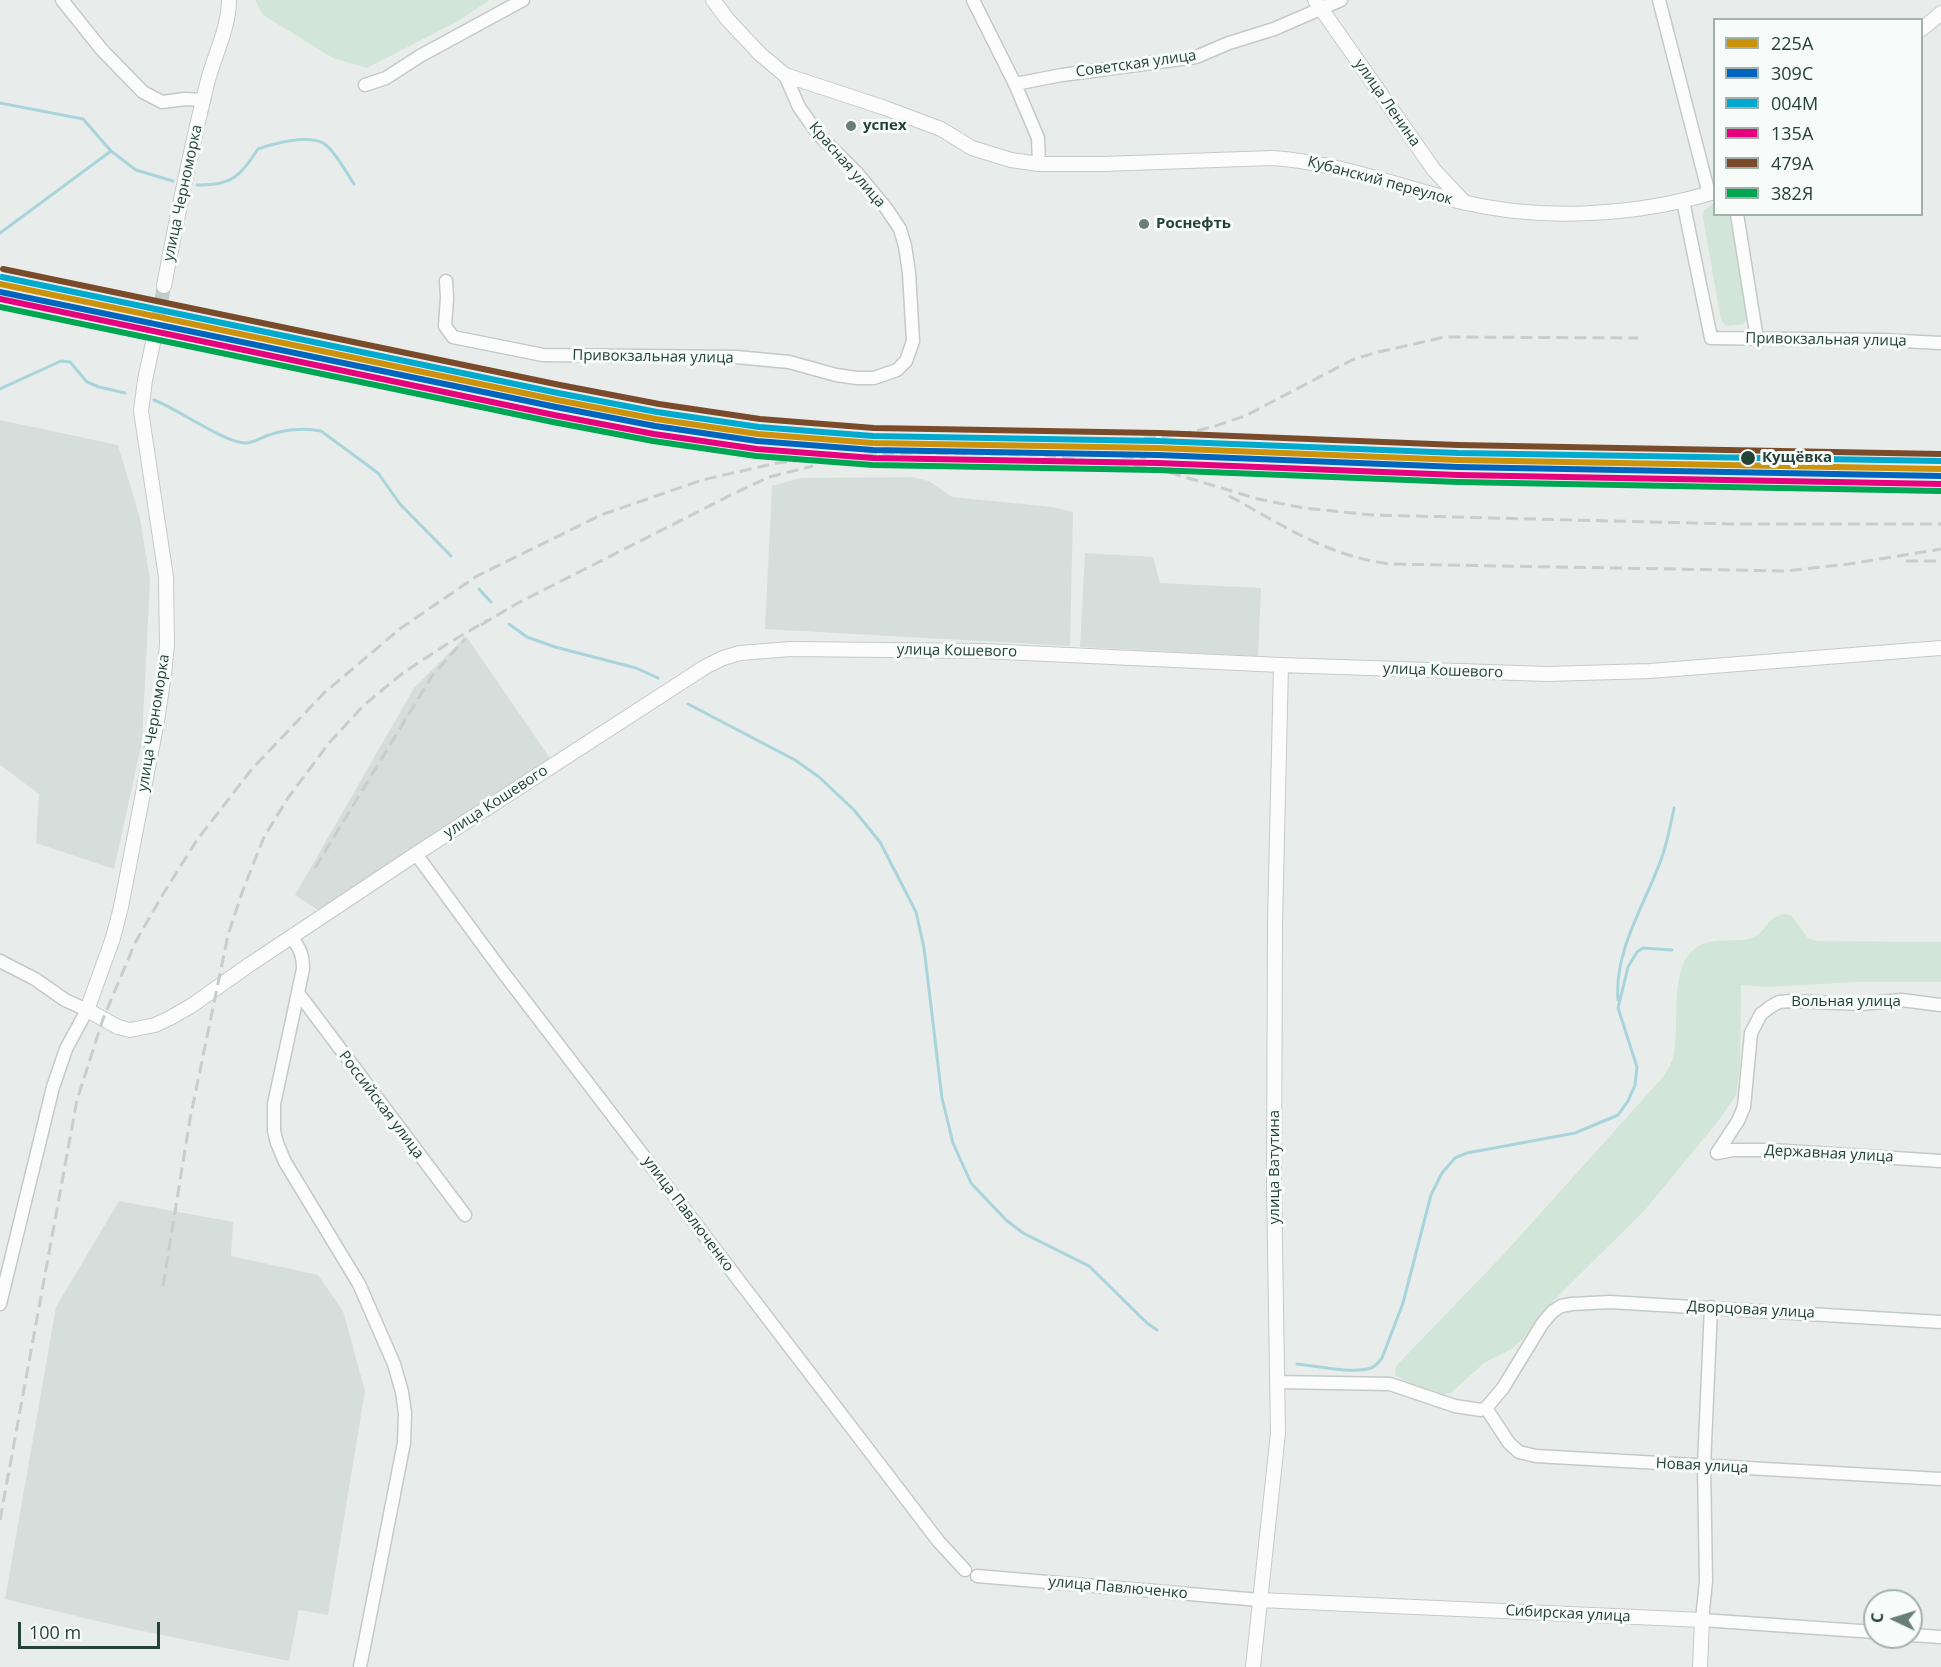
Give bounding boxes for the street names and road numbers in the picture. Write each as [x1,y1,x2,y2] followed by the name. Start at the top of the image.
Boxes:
[1075,47,1197,81] street label: Советская улица
[1350,56,1424,150] street label: улица Ленина
[805,119,889,211] street label: Красная улица
[160,123,206,263] street label: улица Черноморка
[1305,153,1455,209] street label: Кубанский переулок
[1745,330,1907,350] street label: Привокзальная улица
[572,347,734,367] street label: Привокзальная улица
[897,641,1017,661] street label: улица Кошевого
[134,653,174,793] street label: улица Черноморка
[1383,660,1503,682] street label: улица Кошевого
[441,762,551,842] street label: улица Кошевого
[1791,993,1901,1011] street label: Вольная улица
[335,1048,427,1162] street label: Российская улица
[1266,1110,1284,1224] street label: улица Ватутина
[1764,1142,1894,1166] street label: Державная улица
[639,1153,737,1275] street label: улица Павлюченко
[1687,1298,1815,1322] street label: Дворцовая улица
[1655,1455,1749,1477] street label: Новая улица
[1048,1573,1188,1603] street label: улица Павлюченко
[1505,1602,1631,1626] street label: Сибирская улица

